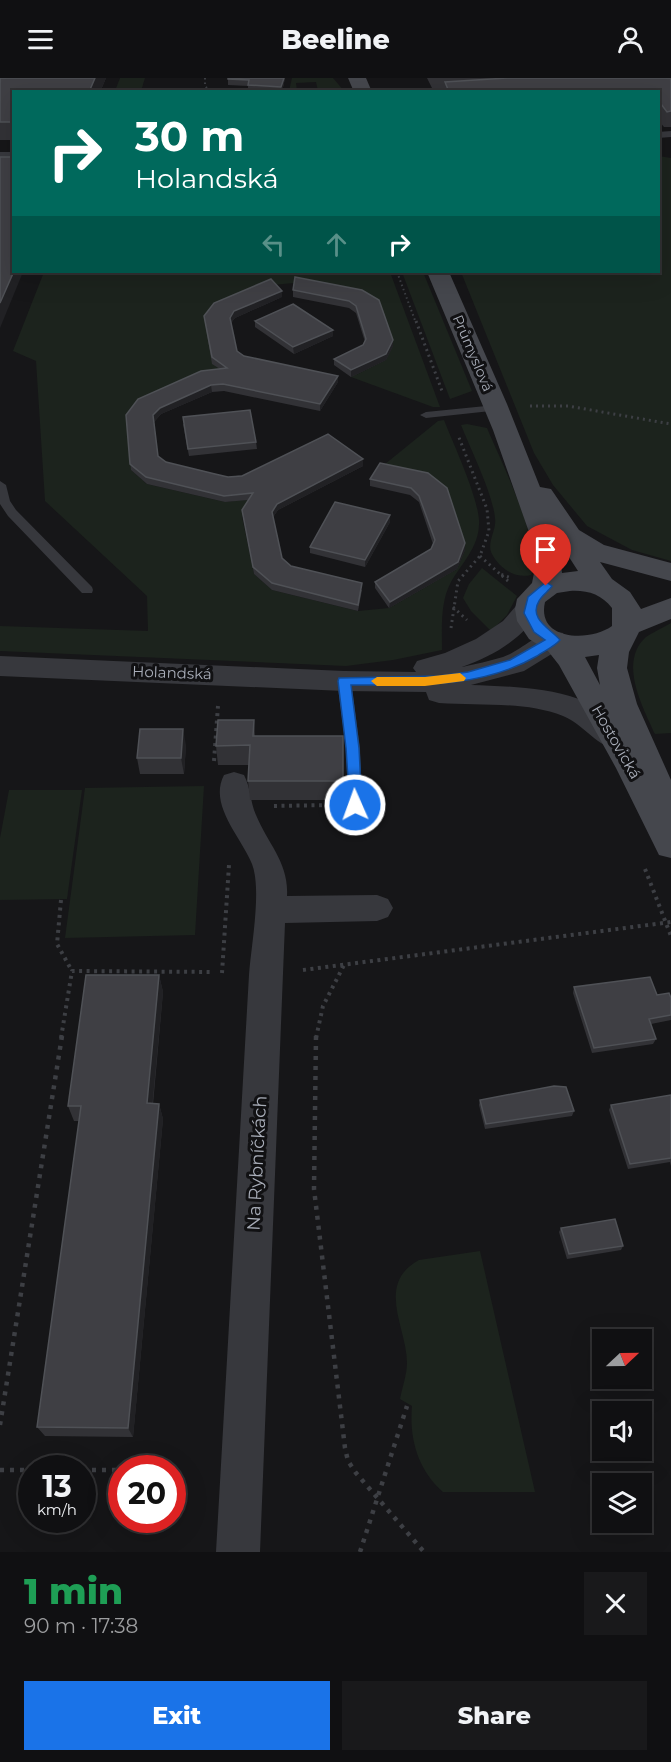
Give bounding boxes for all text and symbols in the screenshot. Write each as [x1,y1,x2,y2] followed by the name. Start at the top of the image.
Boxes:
[24,23,57,56] icon: menu
[281,23,390,56] text: Beeline
[614,23,647,56] icon: person
[135,110,244,162] text: 30 m
[36,114,114,192] icon: right
[135,162,279,195] text: Holandská
[257,228,290,261] icon: left
[320,228,353,261] icon: ahead
[383,228,416,261] icon: right
[449,312,497,394] street label: Průmyslová
[520,524,571,586] pin
[529,533,562,566] icon: arrive
[132,662,212,683] street label: Holandská
[588,701,645,782] street label: Hostovická
[323,773,387,837] position arrow
[242,1095,272,1231] street label: Na Rybníčkách
[592,1329,652,1389] north arrow
[592,1329,652,1533] map controls
[592,1401,652,1461] button: sound
[108,1455,186,1533] speed limit sign: 20
[42,1468,72,1505] text: 13
[592,1473,652,1533] button: layers
[37,1500,77,1519] text: km/h
[24,1569,123,1613] text: 1 min
[584,1572,647,1635] button: close
[24,1614,138,1638] text: 90 m · 17:38
[24,1681,330,1750] button: Exit
[342,1681,647,1750] button: Share

